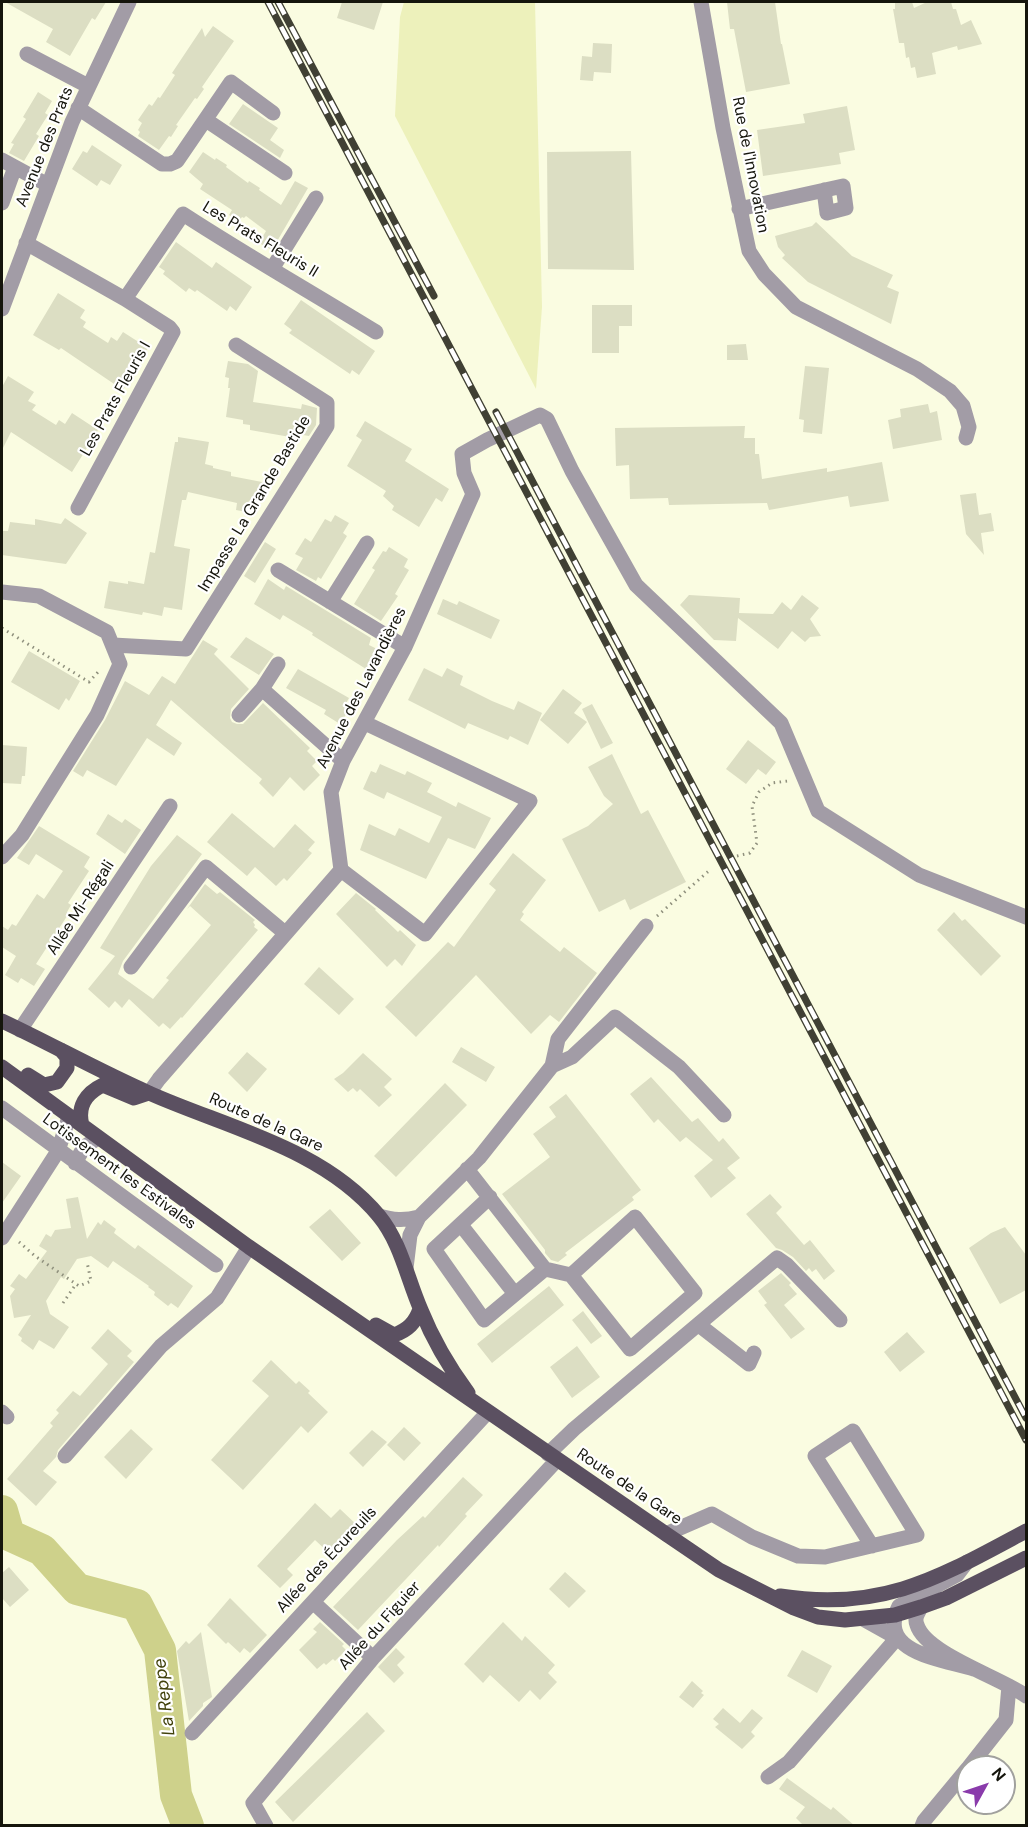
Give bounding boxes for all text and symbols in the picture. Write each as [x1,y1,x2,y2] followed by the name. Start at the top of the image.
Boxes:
[12,84,78,210] street label: Avenue des Prats
[727,95,773,235] street label: Rue de l'Innovation
[199,198,321,282] street label: Les Prats Fleuris II
[77,338,155,460] street label: Les Prats Fleuris I
[195,412,315,596] street label: Impasse La Grande Bastide
[313,604,411,772] street label: Avenue des Lavandières
[43,857,119,959] street label: Allée Mi-Régali
[206,1089,326,1157] street label: Route de la Gare
[39,1110,199,1234] street label: Lotissement les Estivales
[573,1445,685,1529] street label: Route de la Gare
[273,1503,381,1617] street label: Allée des Écureuils
[335,1578,425,1674] street label: Allée du Figuier
[150,1657,180,1737] water label: La Reppe
[956,1755,1016,1815] north arrow
[987,1763,1010,1786] text: N

